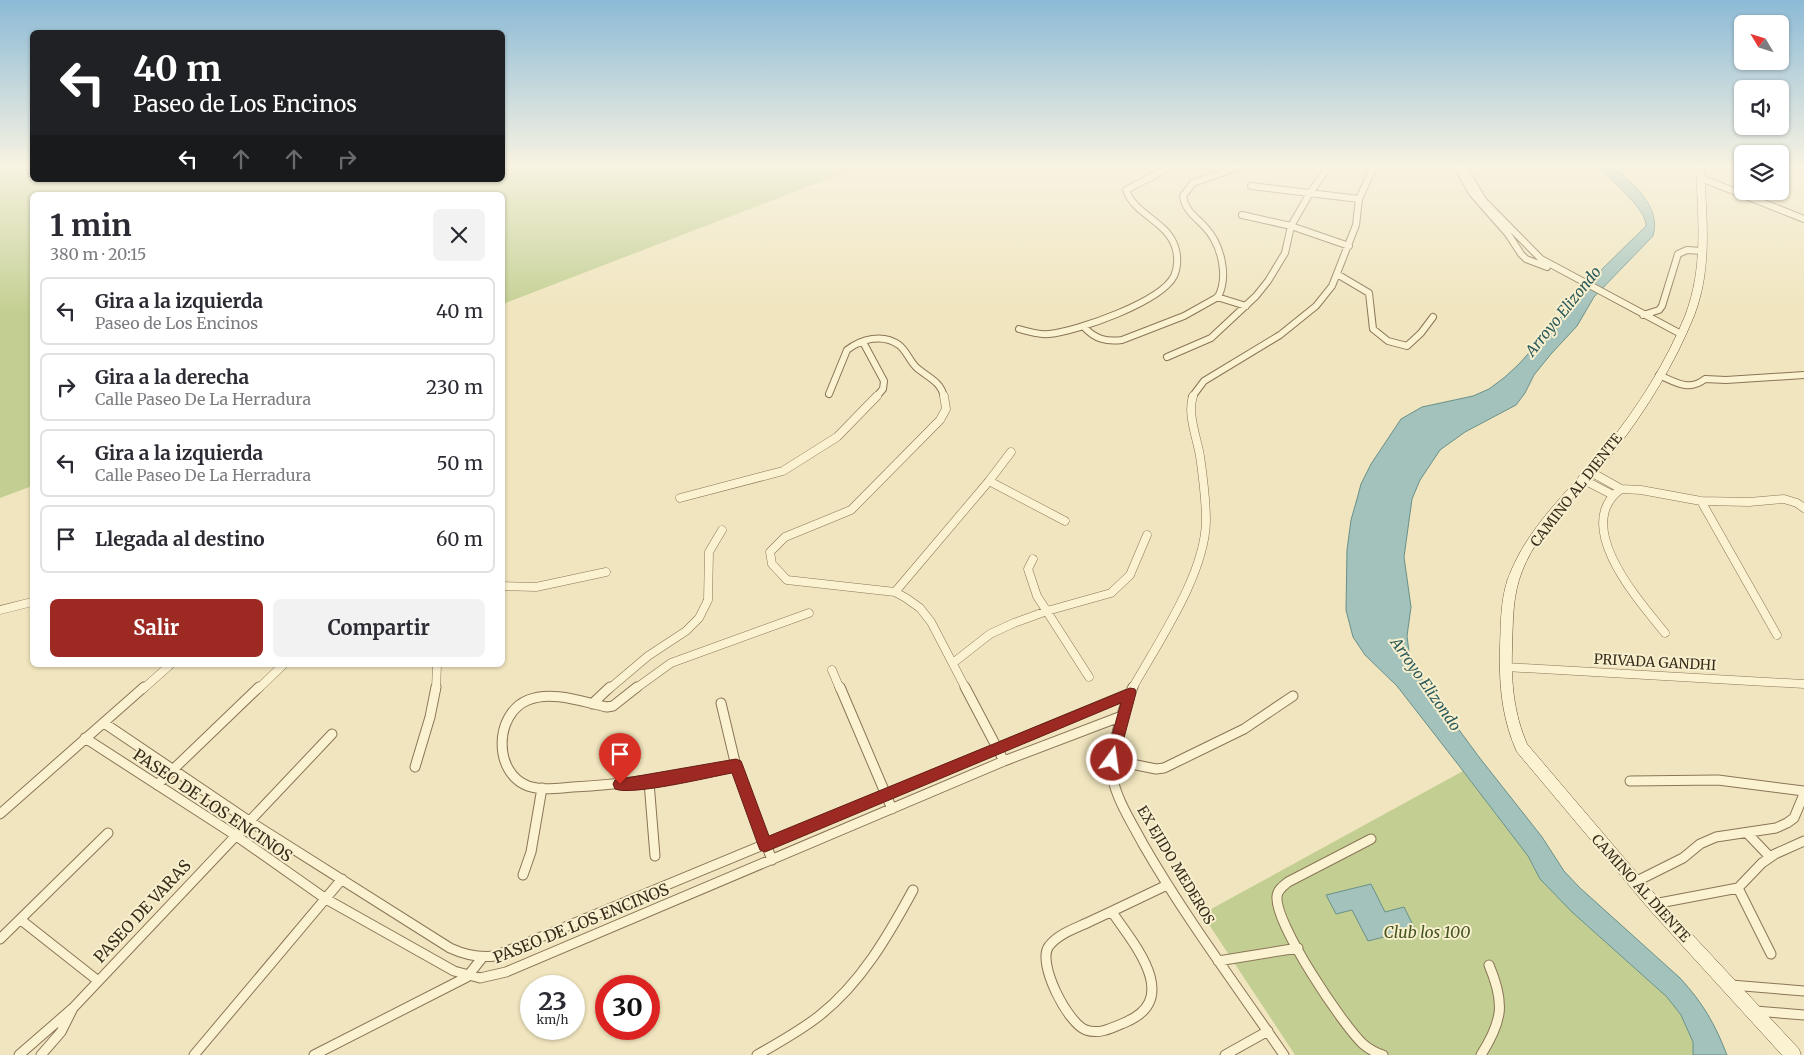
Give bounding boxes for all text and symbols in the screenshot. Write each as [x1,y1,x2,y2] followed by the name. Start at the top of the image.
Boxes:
[1734,15,1789,70] north arrow
[1734,15,1789,200] map controls
[133,47,221,91] text: 40 m
[50,50,115,115] icon: left
[1734,80,1789,135] button: sound
[133,90,357,118] text: Paseo de Los Encinos
[174,145,202,173] icon: left
[227,145,255,173] icon: ahead
[280,145,308,173] icon: ahead
[333,145,361,173] icon: right
[1734,145,1789,200] button: layers
[50,206,132,244] text: 1 min
[433,209,485,261] button: close
[50,244,146,264] text: 380 m · 20:15
[1520,262,1605,360] water label: Arroyo Elizondo
[95,289,263,313] text: Gira a la izquierda
[52,297,80,325] icon: left
[436,299,483,323] text: 40 m
[95,313,258,333] text: Paseo de Los Encinos
[95,365,249,389] text: Gira a la derecha
[52,373,80,401] icon: right
[426,375,483,399] text: 230 m
[95,389,311,409] text: Calle Paseo De La Herradura
[1526,430,1626,550] street label: CAMINO AL DIENTE
[95,441,263,465] text: Gira a la izquierda
[52,449,80,477] icon: left
[437,451,483,475] text: 50 m
[95,465,311,485] text: Calle Paseo De La Herradura
[52,525,80,553] icon: arrive
[95,527,265,551] text: Llegada al destino
[436,527,483,551] text: 60 m
[50,599,263,657] button: Salir
[273,599,485,657] button: Compartir
[1386,633,1465,734] water label: Arroyo Elizondo
[1593,650,1717,674] street label: PRIVADA GANDHI
[599,733,641,784] pin
[1085,733,1137,785] position arrow
[606,740,634,768] icon: arrive
[130,744,296,866] street label: PASEO DE LOS ENCINOS
[1133,802,1219,928] street label: EX EJIDO MEDEROS
[1588,830,1694,946] street label: CAMINO AL DIENTE
[89,855,195,967] street label: PASEO DE VARAS
[490,879,672,967] street label: PASEO DE LOS ENCINOS
[1384,922,1470,942] park label: Club los 100
[595,975,660,1040] speed limit sign: 30
[538,985,567,1017] text: 23
[537,1012,568,1027] text: km/h

